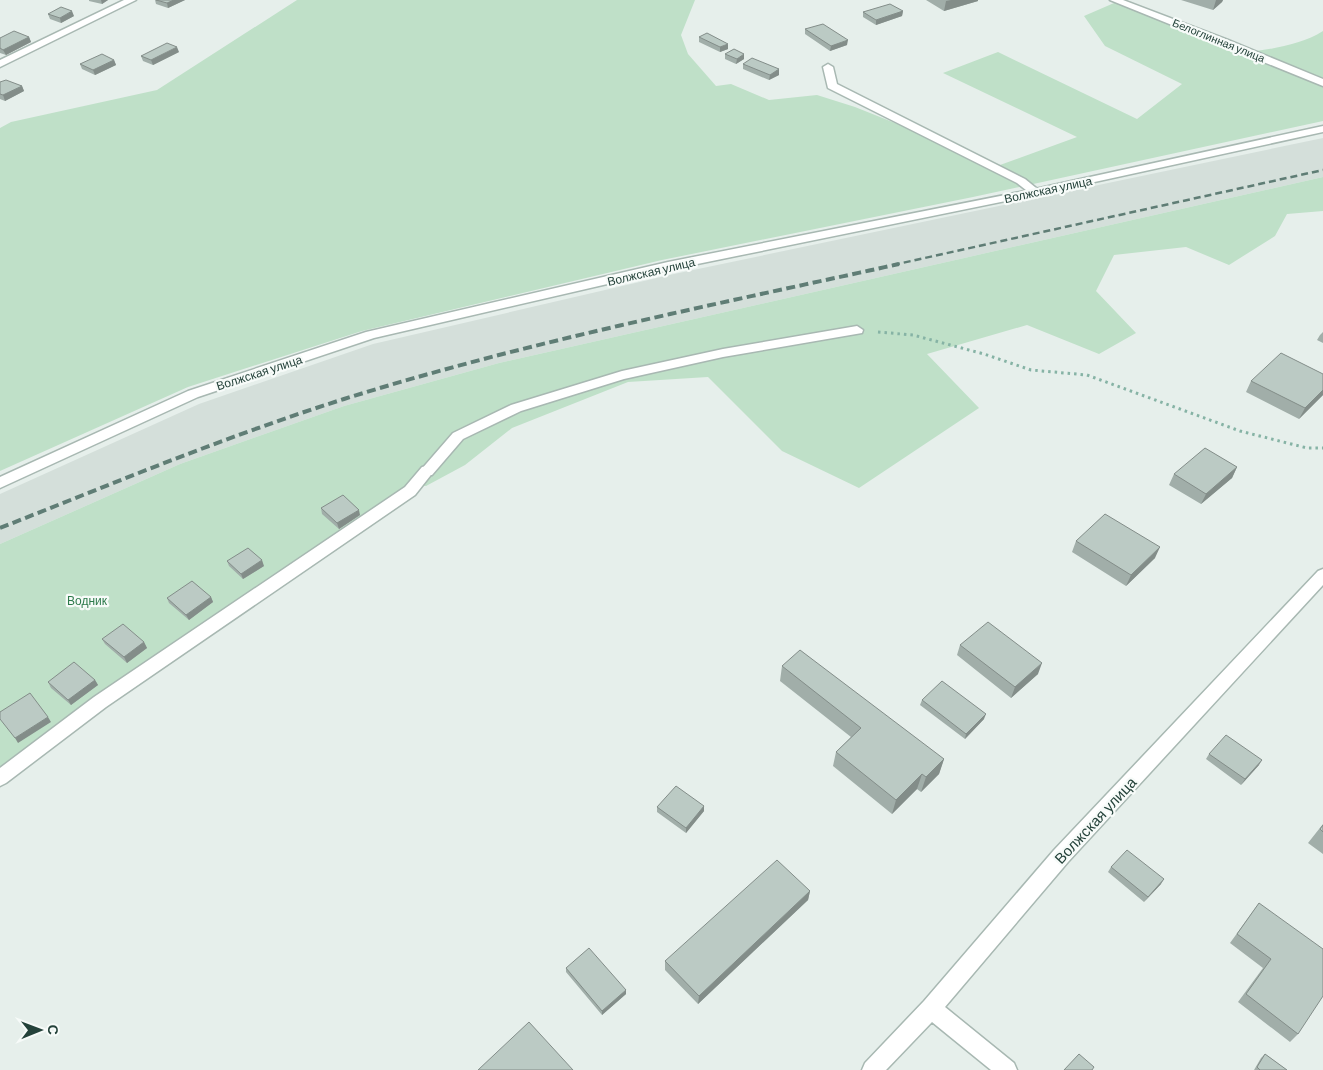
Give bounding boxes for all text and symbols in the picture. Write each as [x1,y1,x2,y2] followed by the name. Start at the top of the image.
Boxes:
[1171,15,1268,65] street label: Белоглинная улица
[1003,173,1094,206] street label: Волжская улица
[606,254,697,289] street label: Волжская улица
[214,351,304,393] street label: Волжская улица
[67,593,108,608] park label: Водник
[1050,772,1140,867] street label: Волжская улица
[15,1005,65,1055] north arrow
[45,1025,62,1035] text: С

